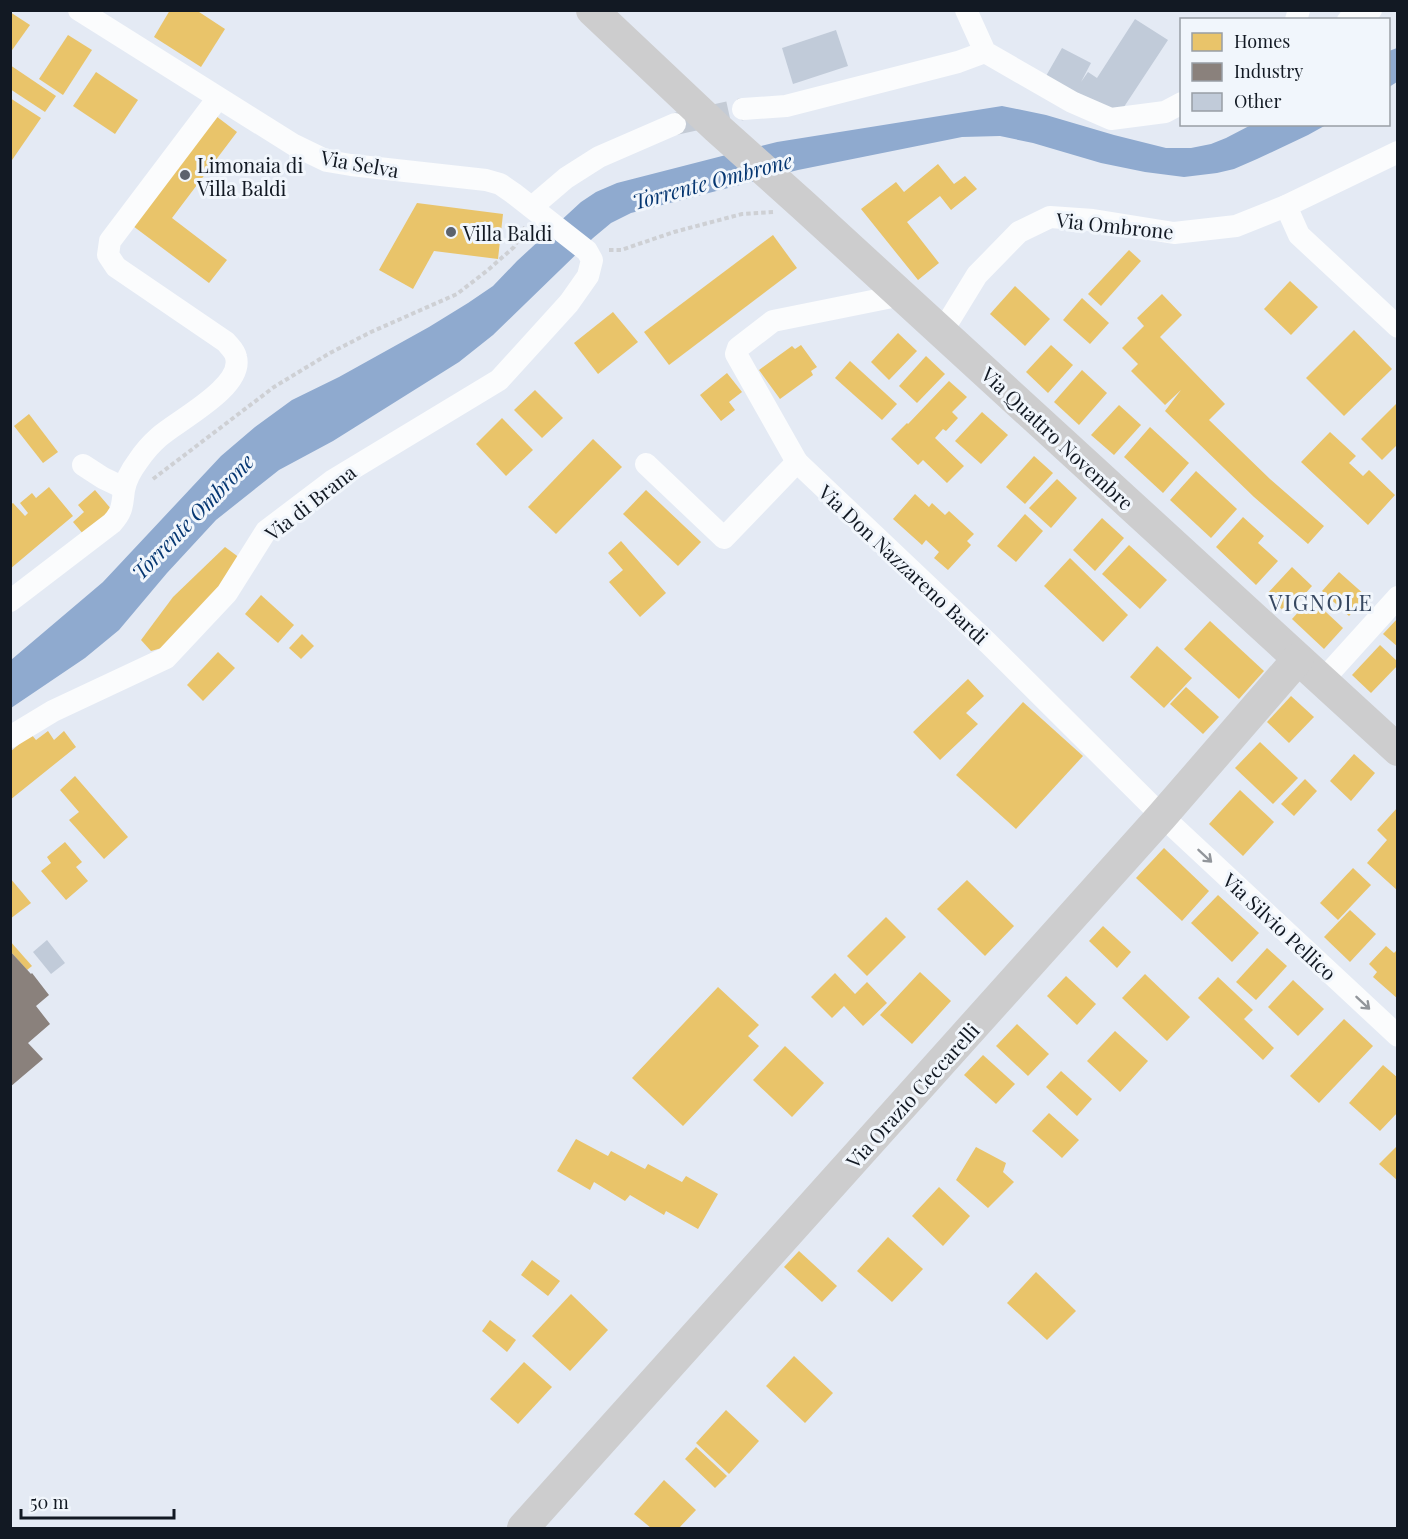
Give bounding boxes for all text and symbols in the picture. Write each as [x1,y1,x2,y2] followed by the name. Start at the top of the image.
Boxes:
[1180,18,1390,126] legend
[1234,29,1290,53] text: Homes
[1234,59,1303,83] text: Industry
[1234,89,1281,113] text: Other
[318,143,401,183] street label: Via Selva
[629,145,795,215] water label: Torrente Ombrone
[196,151,303,201] place label: Limonaia di Villa Baldi
[178,168,192,182] marker: Limonaia di Villa Baldi
[1054,205,1175,245] street label: Via Ombrone
[462,219,553,246] place label: Villa Baldi
[444,225,458,239] marker: Villa Baldi
[975,360,1140,516] street label: Via Quattro Novembre
[125,447,259,585] water label: Torrente Ombrone
[258,458,361,547] street label: Via di Brana
[813,478,995,650] street label: Via Don Nazzareno Bardi
[1268,587,1373,617] district label: VIGNOLE
[1197,848,1212,862] one-way arrow
[1217,866,1343,986] street label: Via Silvio Pellico
[1355,996,1370,1010] one-way arrow
[839,1016,985,1174] street label: Via Orazio Ceccarelli
[21,1482,174,1520] scale bar
[30,1490,69,1514] text: 50 m

